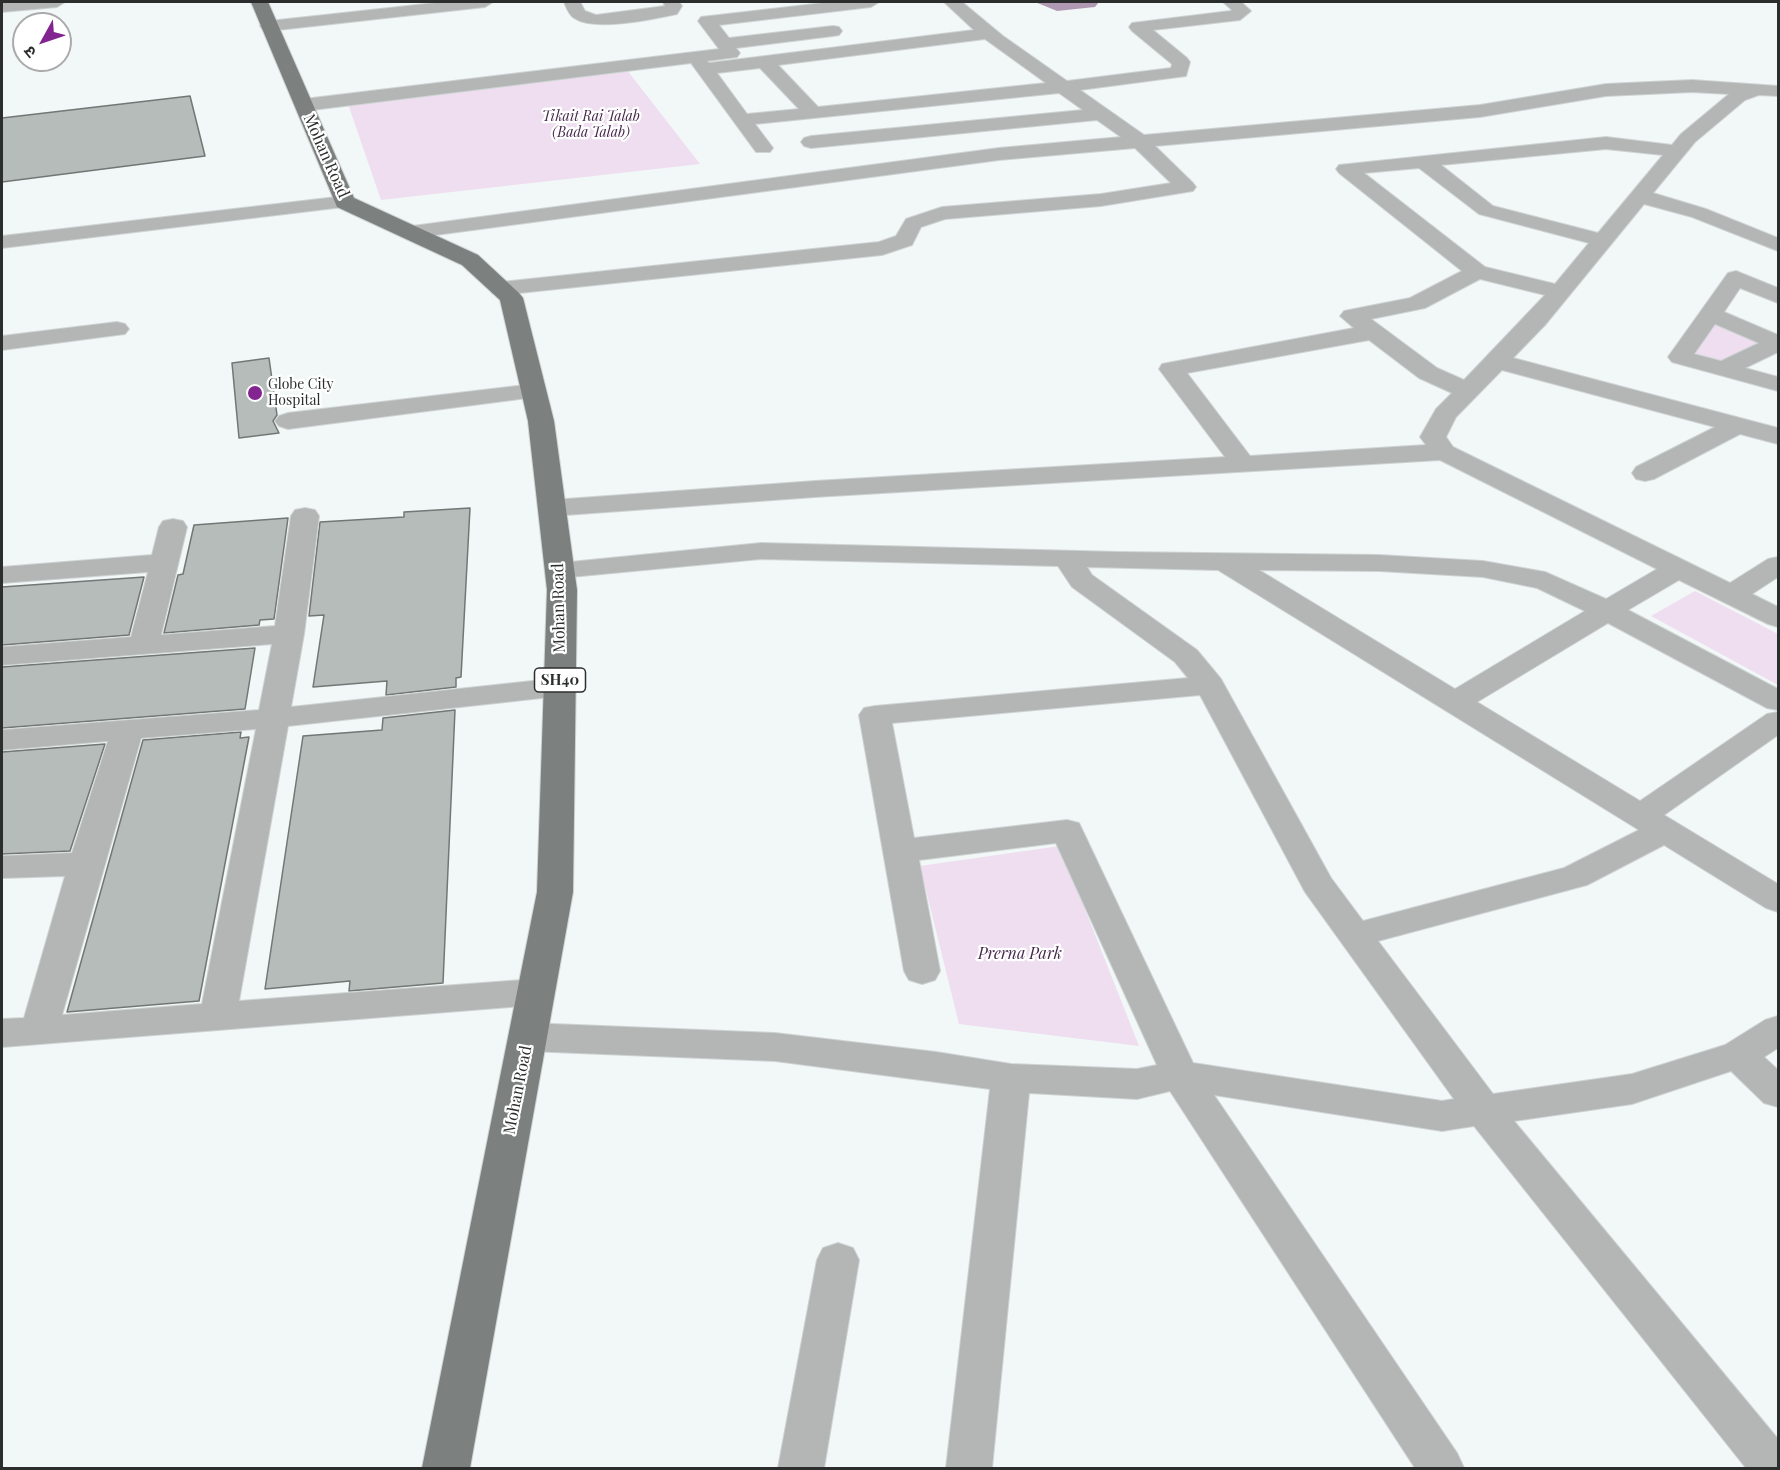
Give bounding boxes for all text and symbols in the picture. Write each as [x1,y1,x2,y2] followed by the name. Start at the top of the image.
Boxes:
[12,12,72,72] north arrow
[18,42,40,63] text: उ
[542,109,640,142] park label: Tikait Rai Talab (Bada Talab)
[299,111,353,201] street label: Mohan Road
[268,377,334,410] place label: Globe City Hospital
[246,384,264,402] marker: Globe City Hospital
[549,563,569,653] street label: Mohan Road
[534,668,586,692] road number: SH40
[978,944,1062,964] park label: Prerna Park
[500,1044,536,1136] street label: Mohan Road

